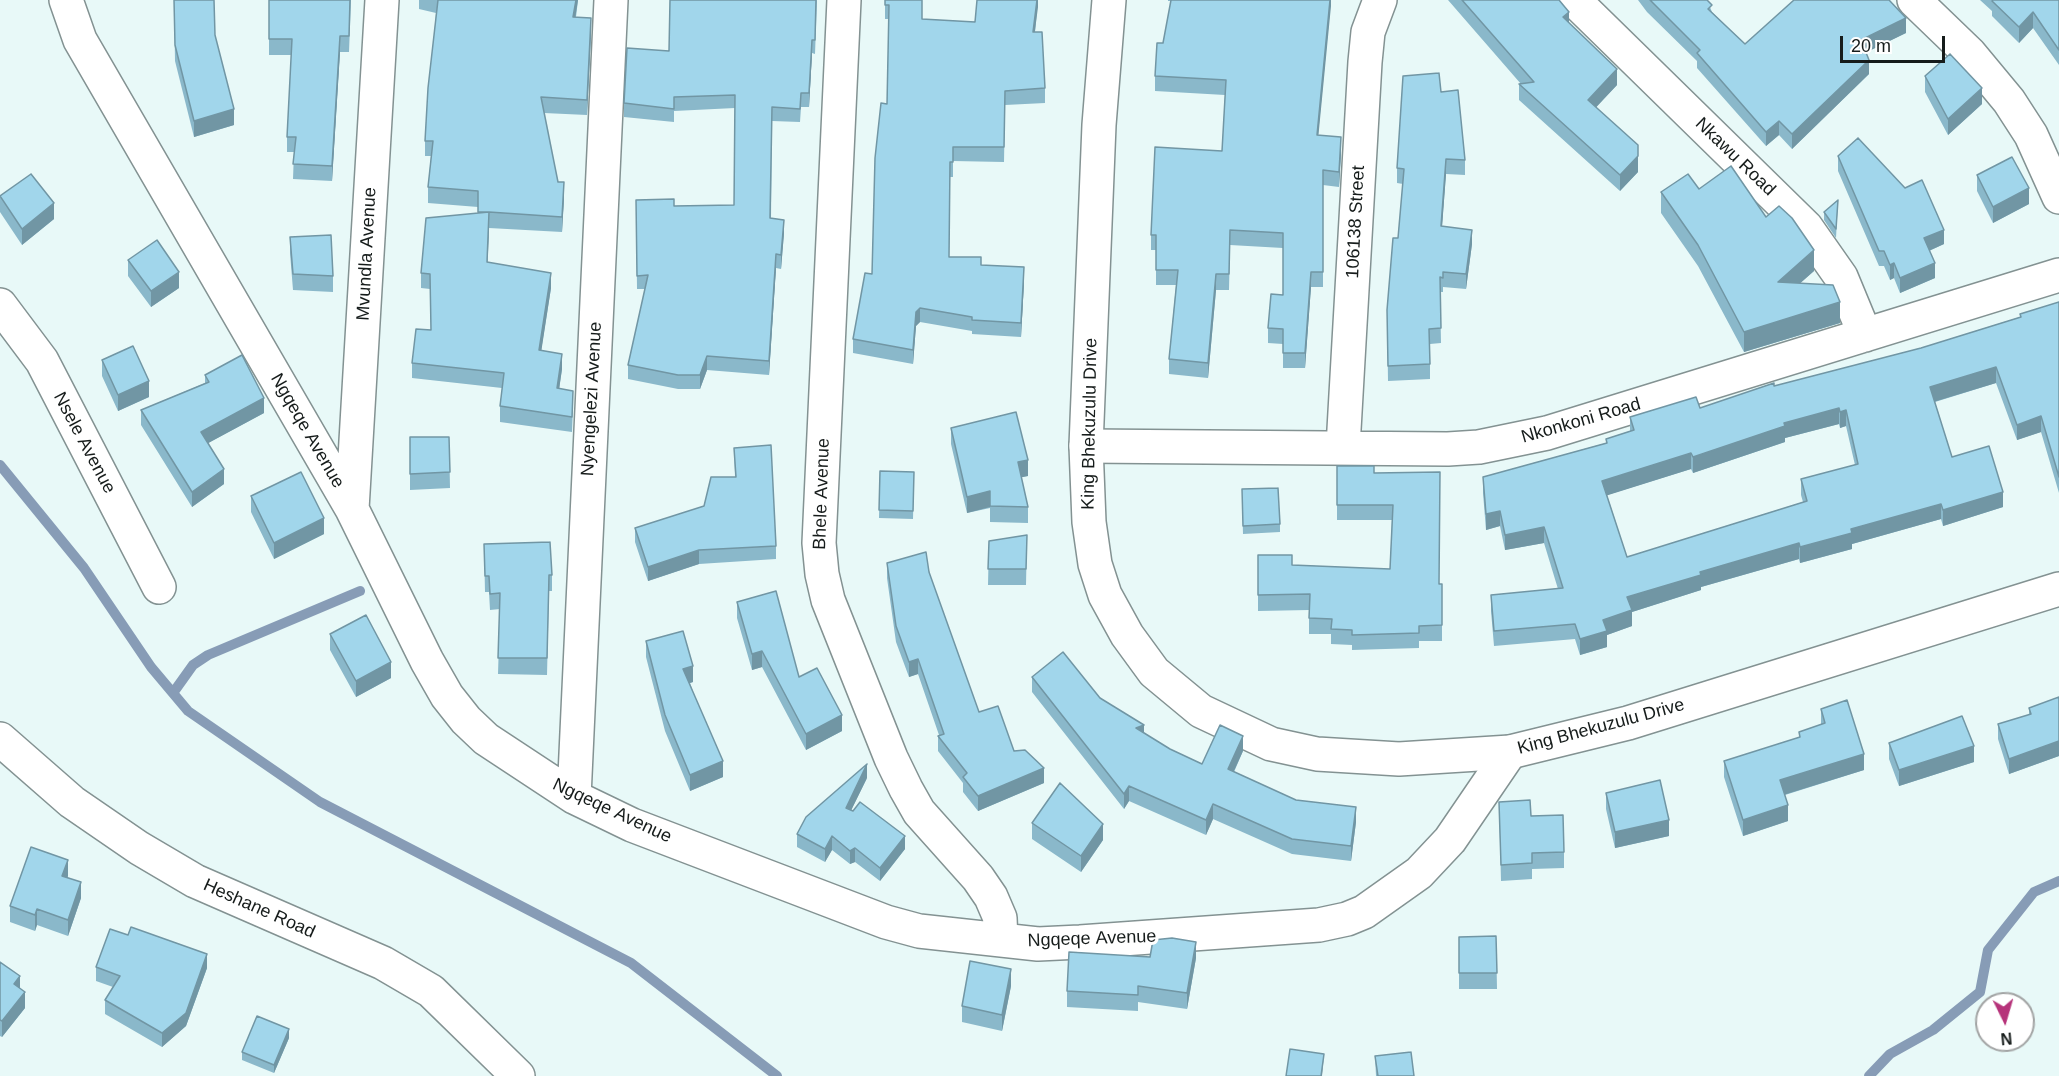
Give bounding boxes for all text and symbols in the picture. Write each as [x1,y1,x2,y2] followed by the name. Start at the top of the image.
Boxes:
[1843,24,1948,62] scale bar
[1851,36,1891,56] text: 20 m
[1690,113,1780,201] street label: Nkawu Road
[1342,165,1370,279] street label: 106138 Street
[353,187,381,321] street label: Mvundla Avenue
[577,321,607,477] street label: Nyengelezi Avenue
[1078,338,1102,510] street label: King Bhekuzulu Drive
[265,370,349,492] street label: Ngqeqe Avenue
[48,389,120,497] street label: Nsele Avenue
[1519,394,1643,448] street label: Nkonkoni Road
[809,438,835,550] street label: Bhele Avenue
[1515,694,1687,760] street label: King Bhekuzulu Drive
[549,774,675,848] street label: Ngqeqe Avenue
[200,875,318,943] street label: Heshane Road
[1027,926,1157,952] street label: Ngqeqe Avenue
[1975,992,2035,1052] north arrow
[2000,1029,2013,1047] text: N

